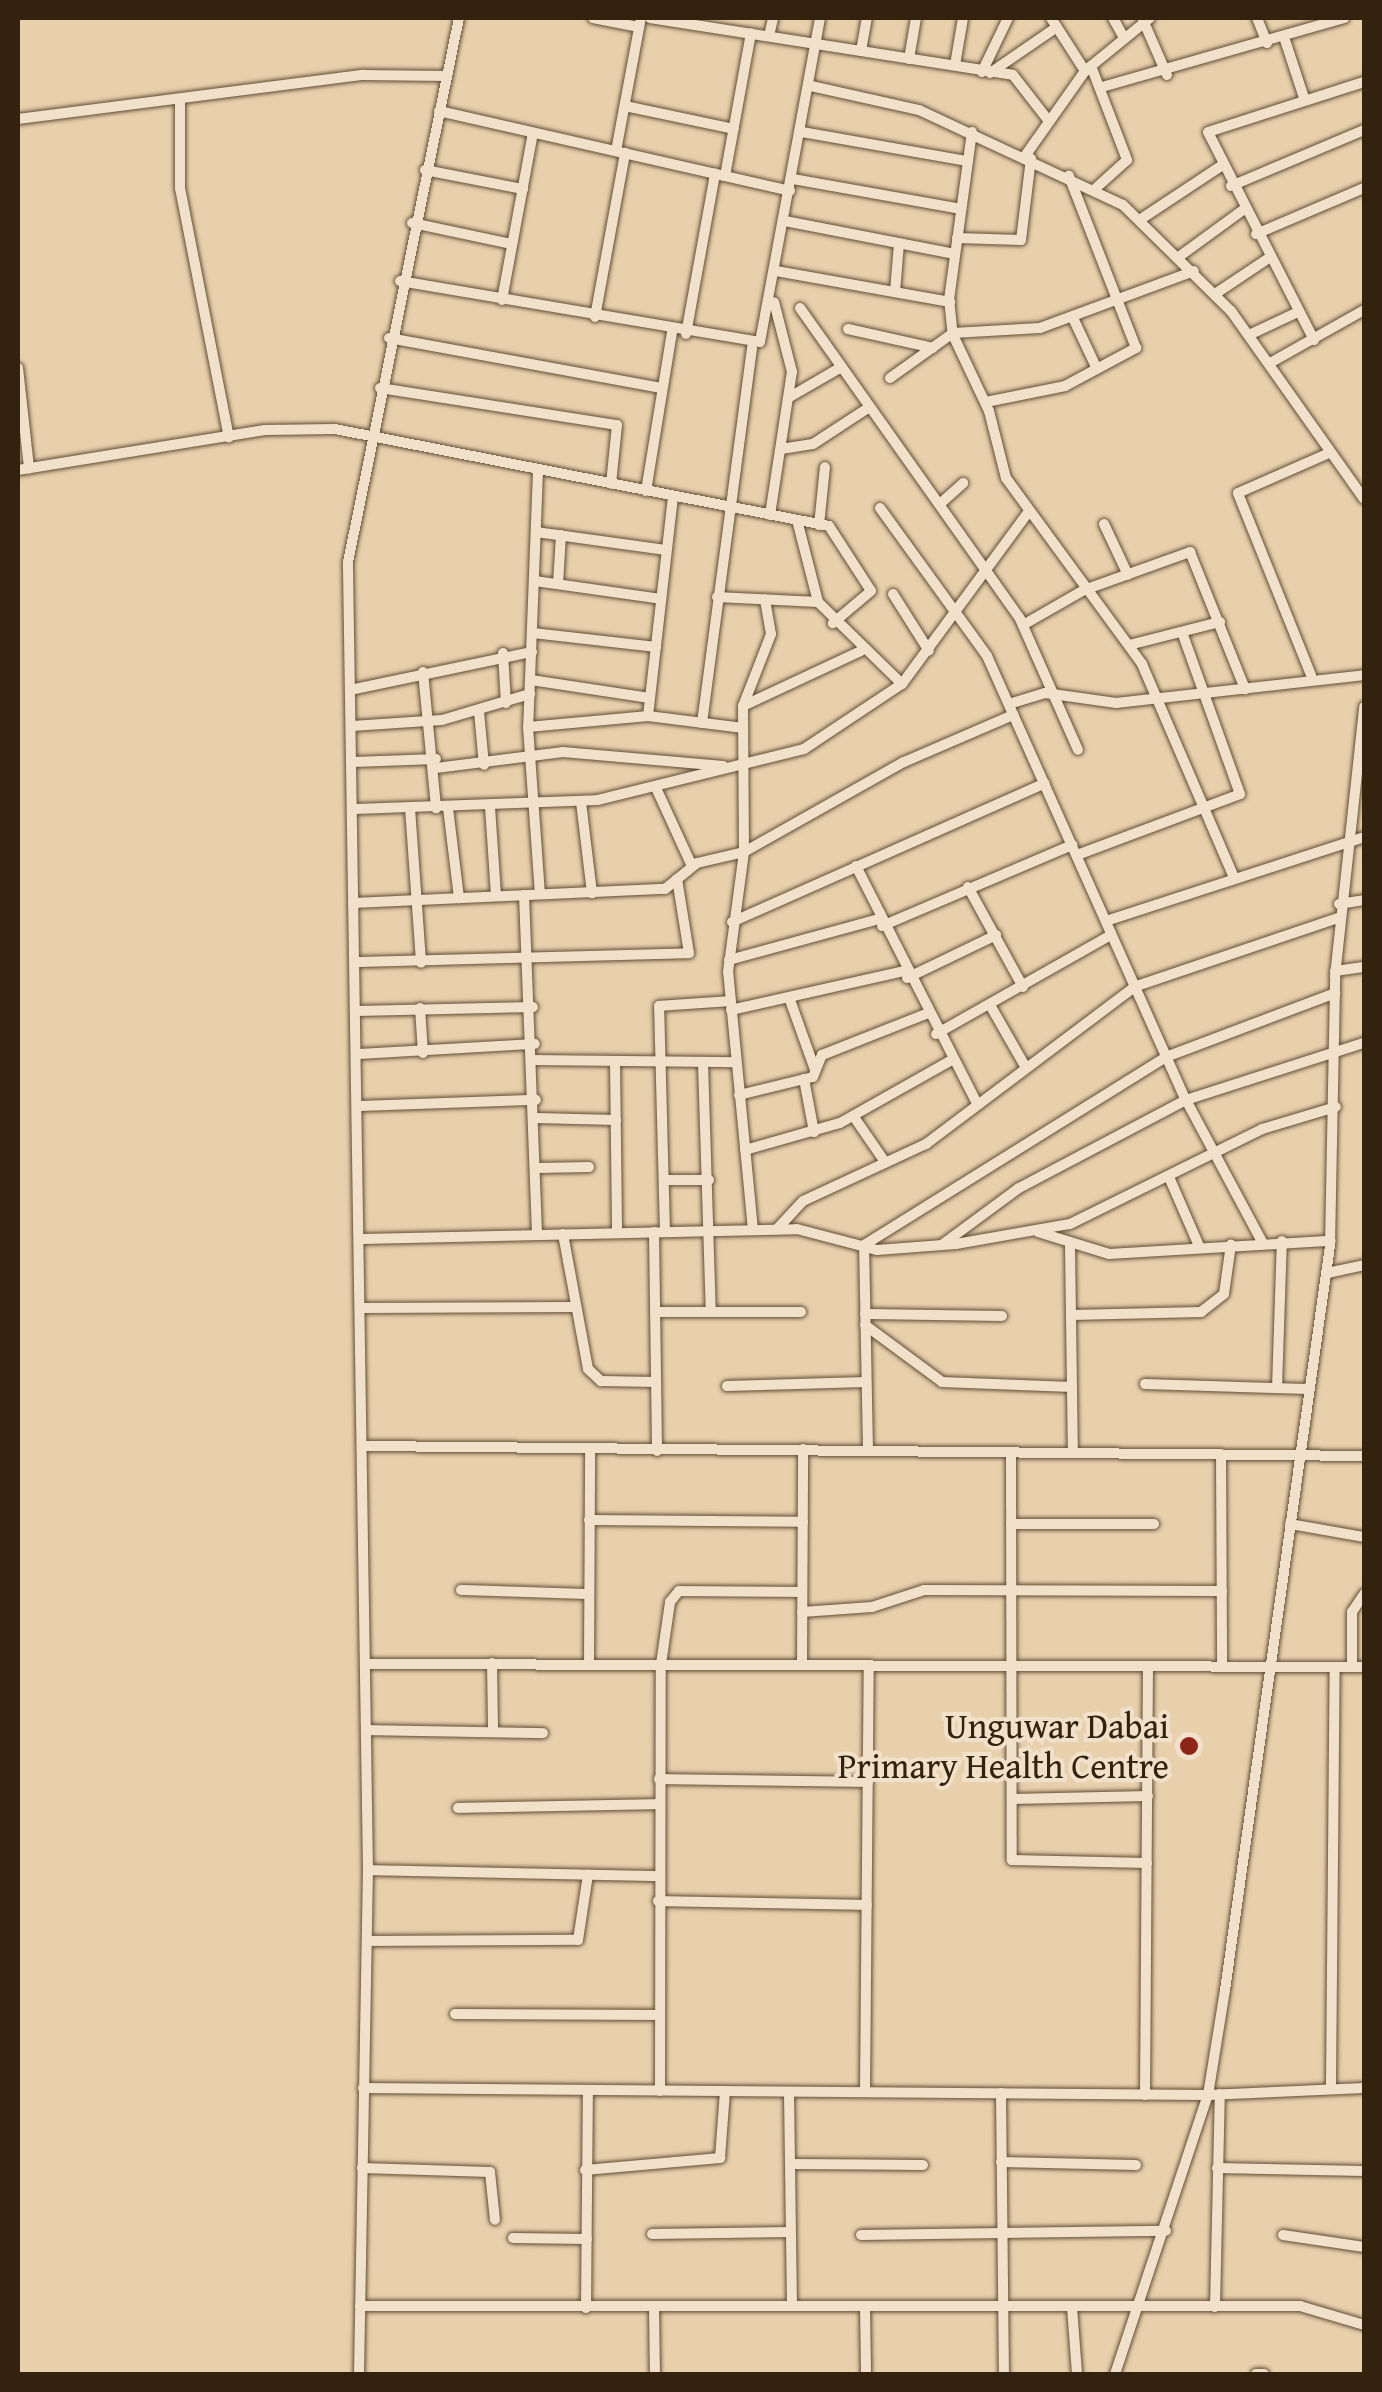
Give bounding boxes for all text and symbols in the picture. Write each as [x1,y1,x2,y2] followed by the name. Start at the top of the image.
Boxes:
[838,1705,1169,1787] place label: Unguwar Dabai Primary Health Centre
[1178,1735,1200,1757] marker: Unguwar Dabai Primary Health Centre

